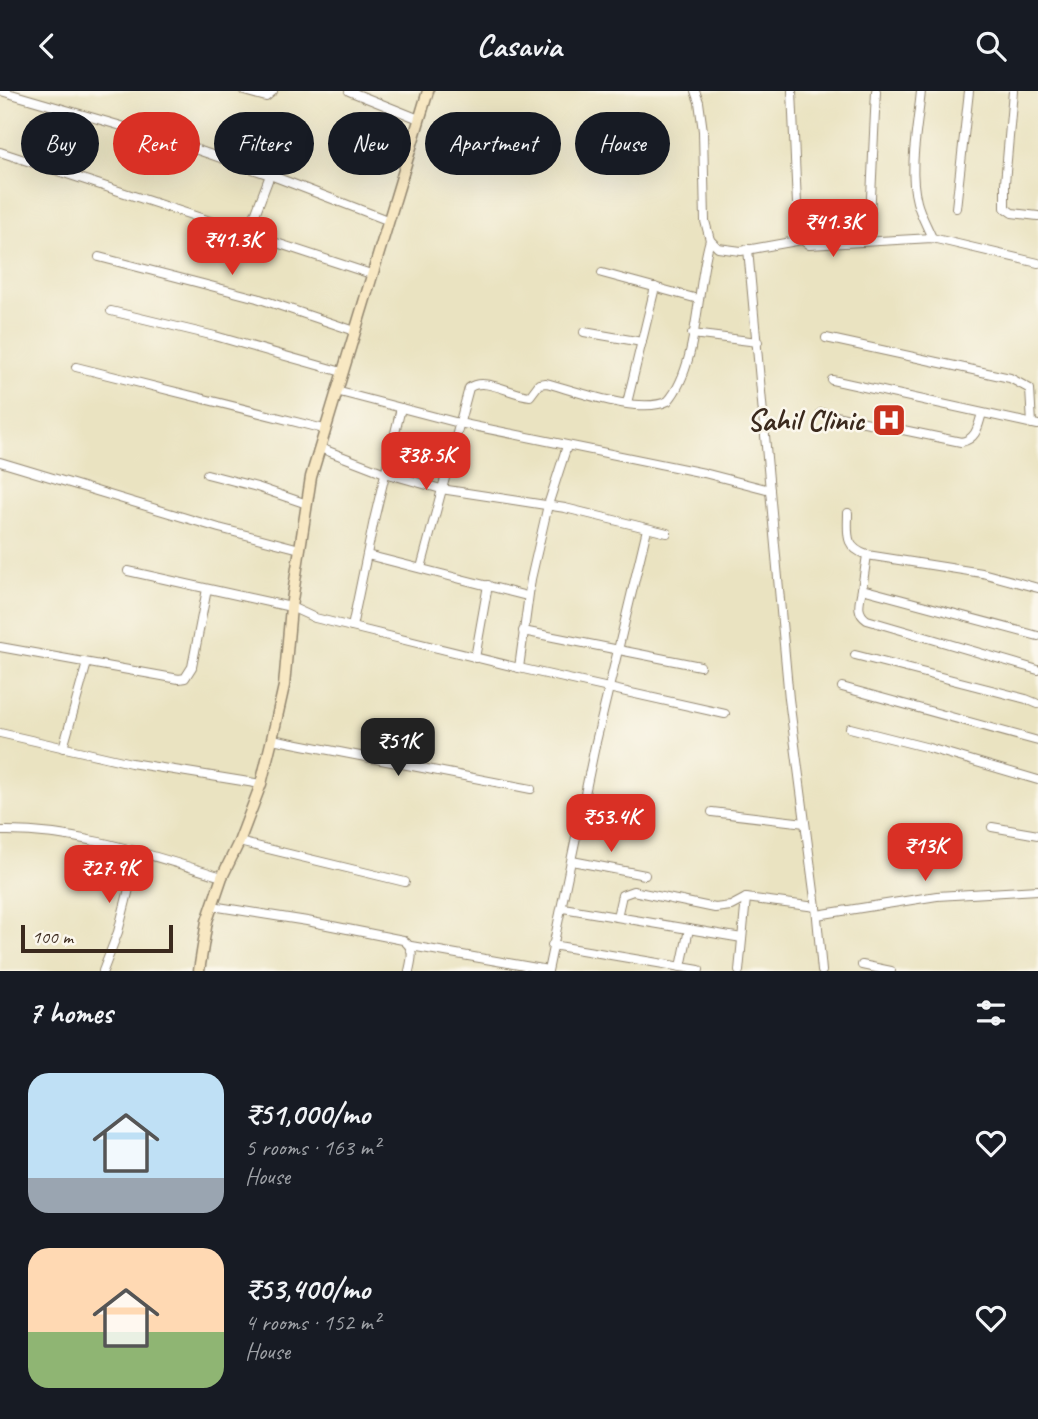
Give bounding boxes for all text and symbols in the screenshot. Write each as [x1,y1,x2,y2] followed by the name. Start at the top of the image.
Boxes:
[477,25,562,66] text: Casavia
[28,27,66,65] icon: back
[972,27,1010,65] icon: search
[21,112,99,175] chip: Buy
[113,112,200,175] chip: Rent
[214,112,314,175] chip: Filters
[328,112,411,175] chip: New
[425,112,561,175] chip: Apartment
[575,112,670,175] chip: House
[776,199,890,259] pin: ₹41.3K
[804,207,862,236] text: ₹41.3K
[175,218,289,277] pin: ₹41.3K
[203,225,261,254] text: ₹41.3K
[747,401,865,439] place label: Sahil Clinic
[870,401,908,439] hospital icon: Sahil Clinic
[369,433,483,492] pin: ₹38.5K
[397,440,455,469] text: ₹38.5K
[357,719,439,778] pin: ₹51K
[377,726,419,755] text: ₹51K
[554,795,668,854] pin: ₹53.4K
[582,802,640,831] text: ₹53.4K
[884,823,966,883] pin: ₹13K
[904,831,946,860] text: ₹13K
[52,845,166,905] pin: ₹27.9K
[80,853,138,882] text: ₹27.9K
[21,922,173,954] scale bar
[32,925,73,949] text: 100 m
[28,994,113,1032] text: 7 homes
[972,994,1010,1032] icon: filters
[245,1095,370,1133] text: ₹51,000/mo
[84,1101,168,1185] icon: home
[972,1124,1010,1162] icon: heart
[245,1133,380,1162] text: 5 rooms · 163 m²
[245,1162,290,1191] text: House
[245,1270,370,1308] text: ₹53,400/mo
[84,1276,168,1360] icon: home
[972,1299,1010,1337] icon: heart
[245,1308,380,1337] text: 4 rooms · 152 m²
[245,1337,290,1366] text: House

